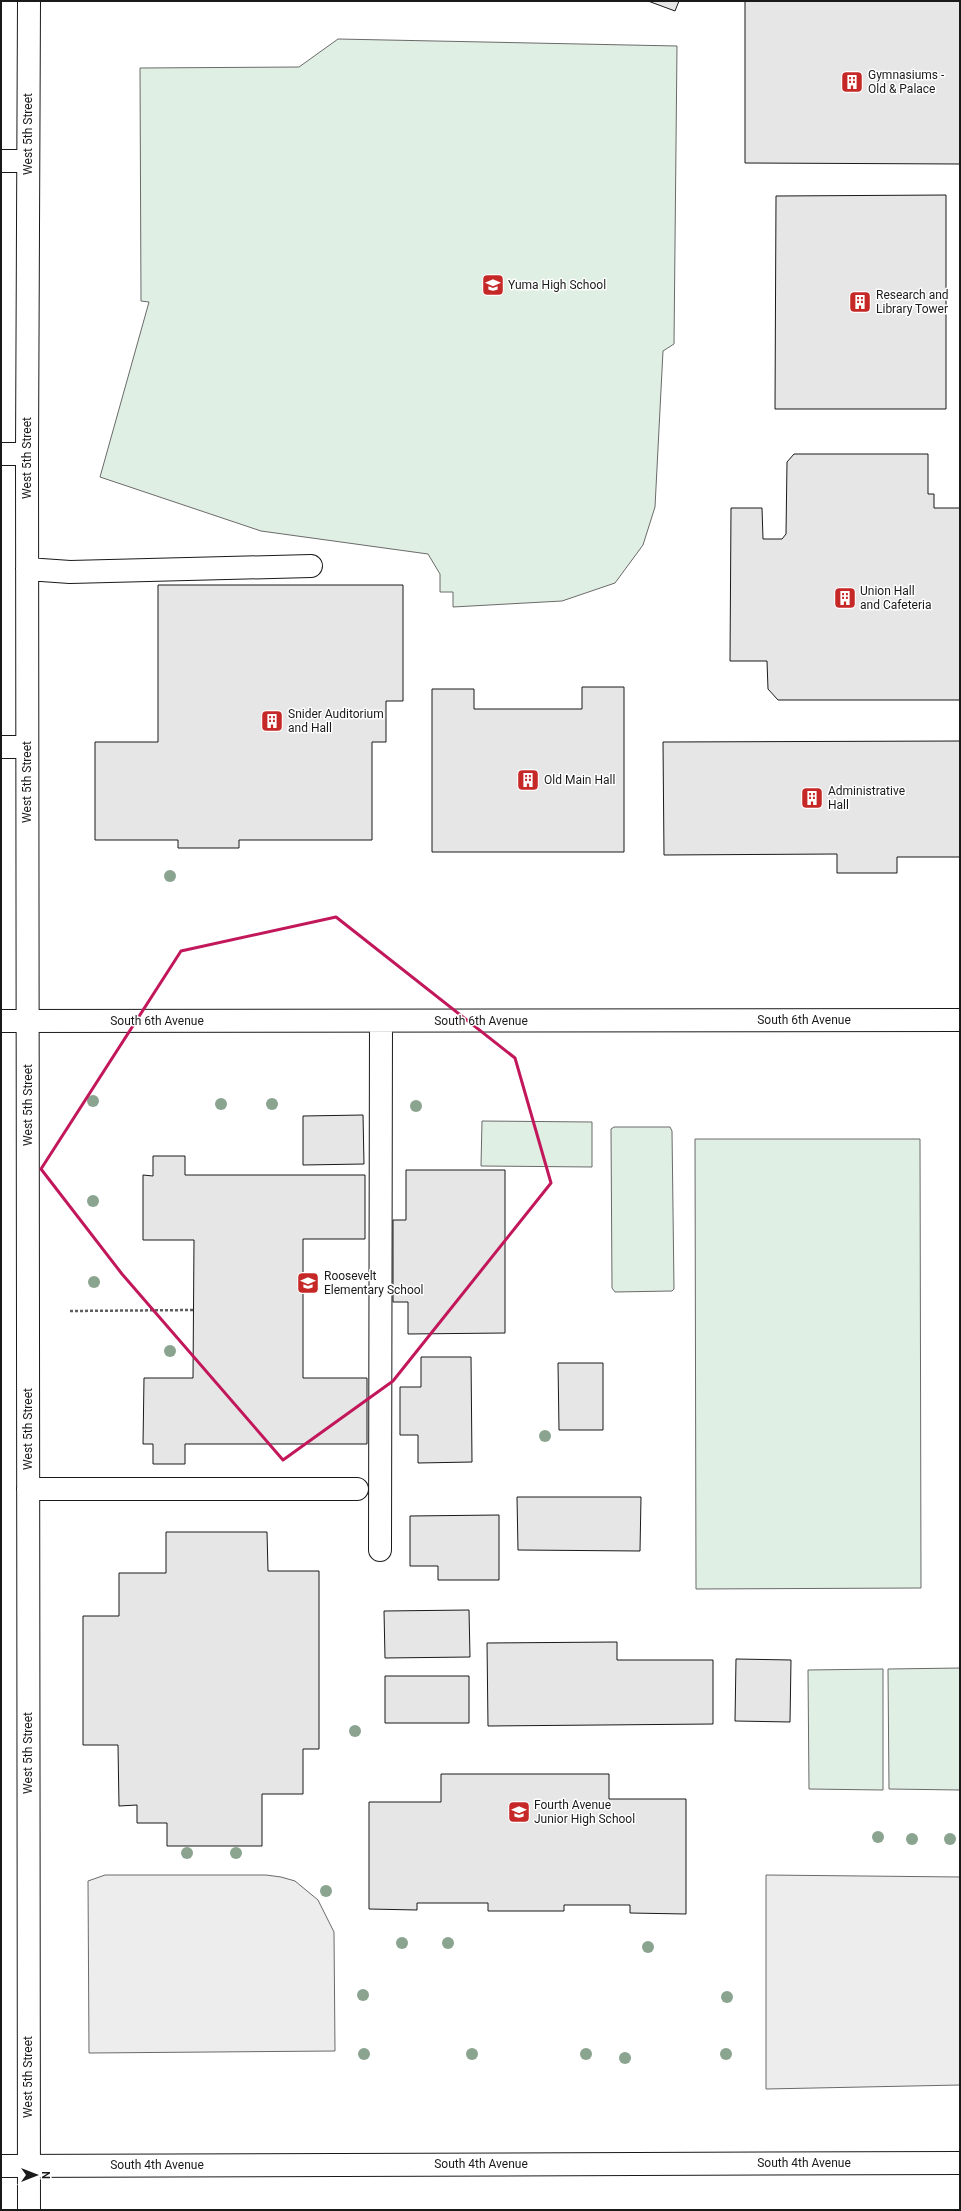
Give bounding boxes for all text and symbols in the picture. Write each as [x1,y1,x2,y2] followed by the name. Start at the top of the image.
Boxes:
[868,68,945,96] place label: Gymnasiums - Old & Palace
[839,69,865,95] building icon: Gymnasiums - Old & Palace
[21,93,35,175] street label: West 5th Street
[480,272,506,298] school or university icon: Yuma High School
[508,278,606,292] place label: Yuma High School
[876,288,949,316] place label: Research and Library Tower
[847,289,873,315] building icon: Research and Library Tower
[20,417,34,499] street label: West 5th Street
[860,584,931,612] place label: Union Hall and Cafeteria
[832,585,858,611] building icon: Union Hall and Cafeteria
[288,707,384,735] place label: Snider Auditorium and Hall
[259,708,285,734] building icon: Snider Auditorium and Hall
[20,741,34,823] street label: West 5th Street
[515,767,541,793] building icon: Old Main Hall
[544,773,615,787] place label: Old Main Hall
[828,784,905,812] place label: Administrative Hall
[799,785,825,811] building icon: Administrative Hall
[757,1013,851,1027] street label: South 6th Avenue
[110,1014,204,1028] street label: South 6th Avenue
[434,1014,528,1028] street label: South 6th Avenue
[21,1064,35,1146] street label: West 5th Street
[324,1269,424,1297] place label: Roosevelt Elementary School
[295,1270,321,1296] school or university icon: Roosevelt Elementary School
[21,1388,35,1470] street label: West 5th Street
[21,1712,35,1794] street label: West 5th Street
[534,1798,635,1826] place label: Fourth Avenue Junior High School
[506,1799,532,1825] school or university icon: Fourth Avenue Junior High School
[21,2036,35,2118] street label: West 5th Street
[16,2155,56,2195] north arrow
[757,2156,851,2170] street label: South 4th Avenue
[434,2157,528,2171] street label: South 4th Avenue
[110,2158,204,2172] street label: South 4th Avenue
[39,2171,52,2179] text: N

